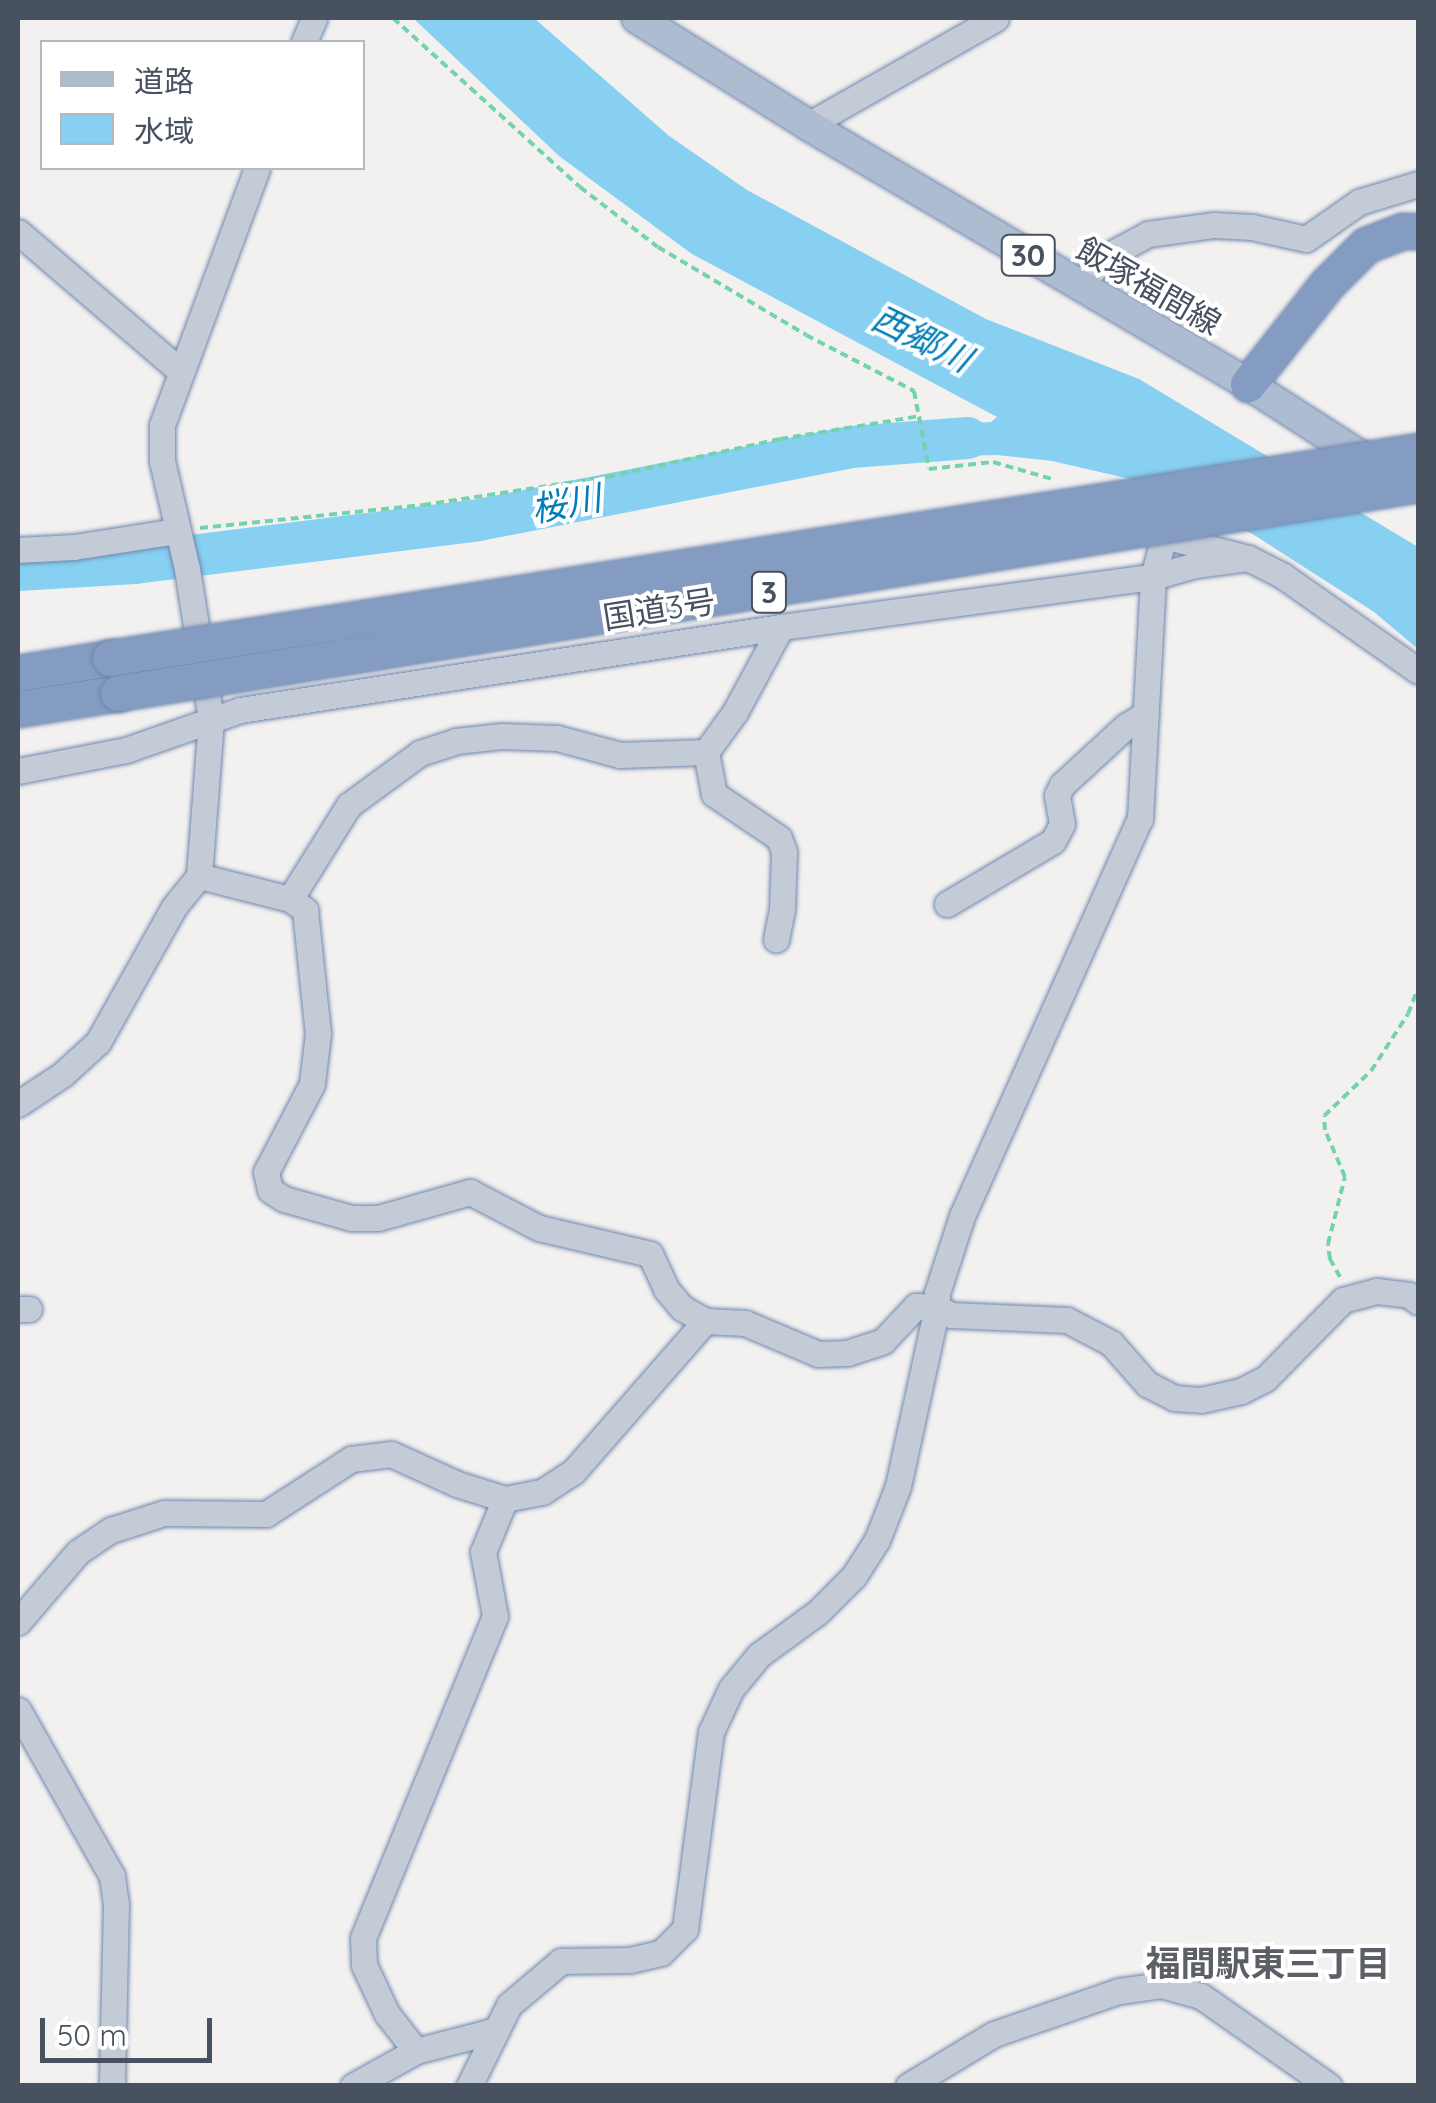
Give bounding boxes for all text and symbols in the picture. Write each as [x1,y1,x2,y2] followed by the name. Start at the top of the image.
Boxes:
[40,40,365,170] legend
[134,62,194,100] text: 道路
[134,112,194,150] text: 水域
[1070,229,1228,343] street label: 飯塚福間線
[1000,230,1056,280] road number: 30
[866,296,978,380] water label: 西郷川
[528,476,604,530] water label: 桜川
[749,567,789,617] road number: 3
[600,581,718,637] street label: 国道3号
[1146,1942,1390,1984] district label: 福間駅東三丁目
[45,1998,218,2060] scale bar
[57,2016,127,2054] text: 50 m

